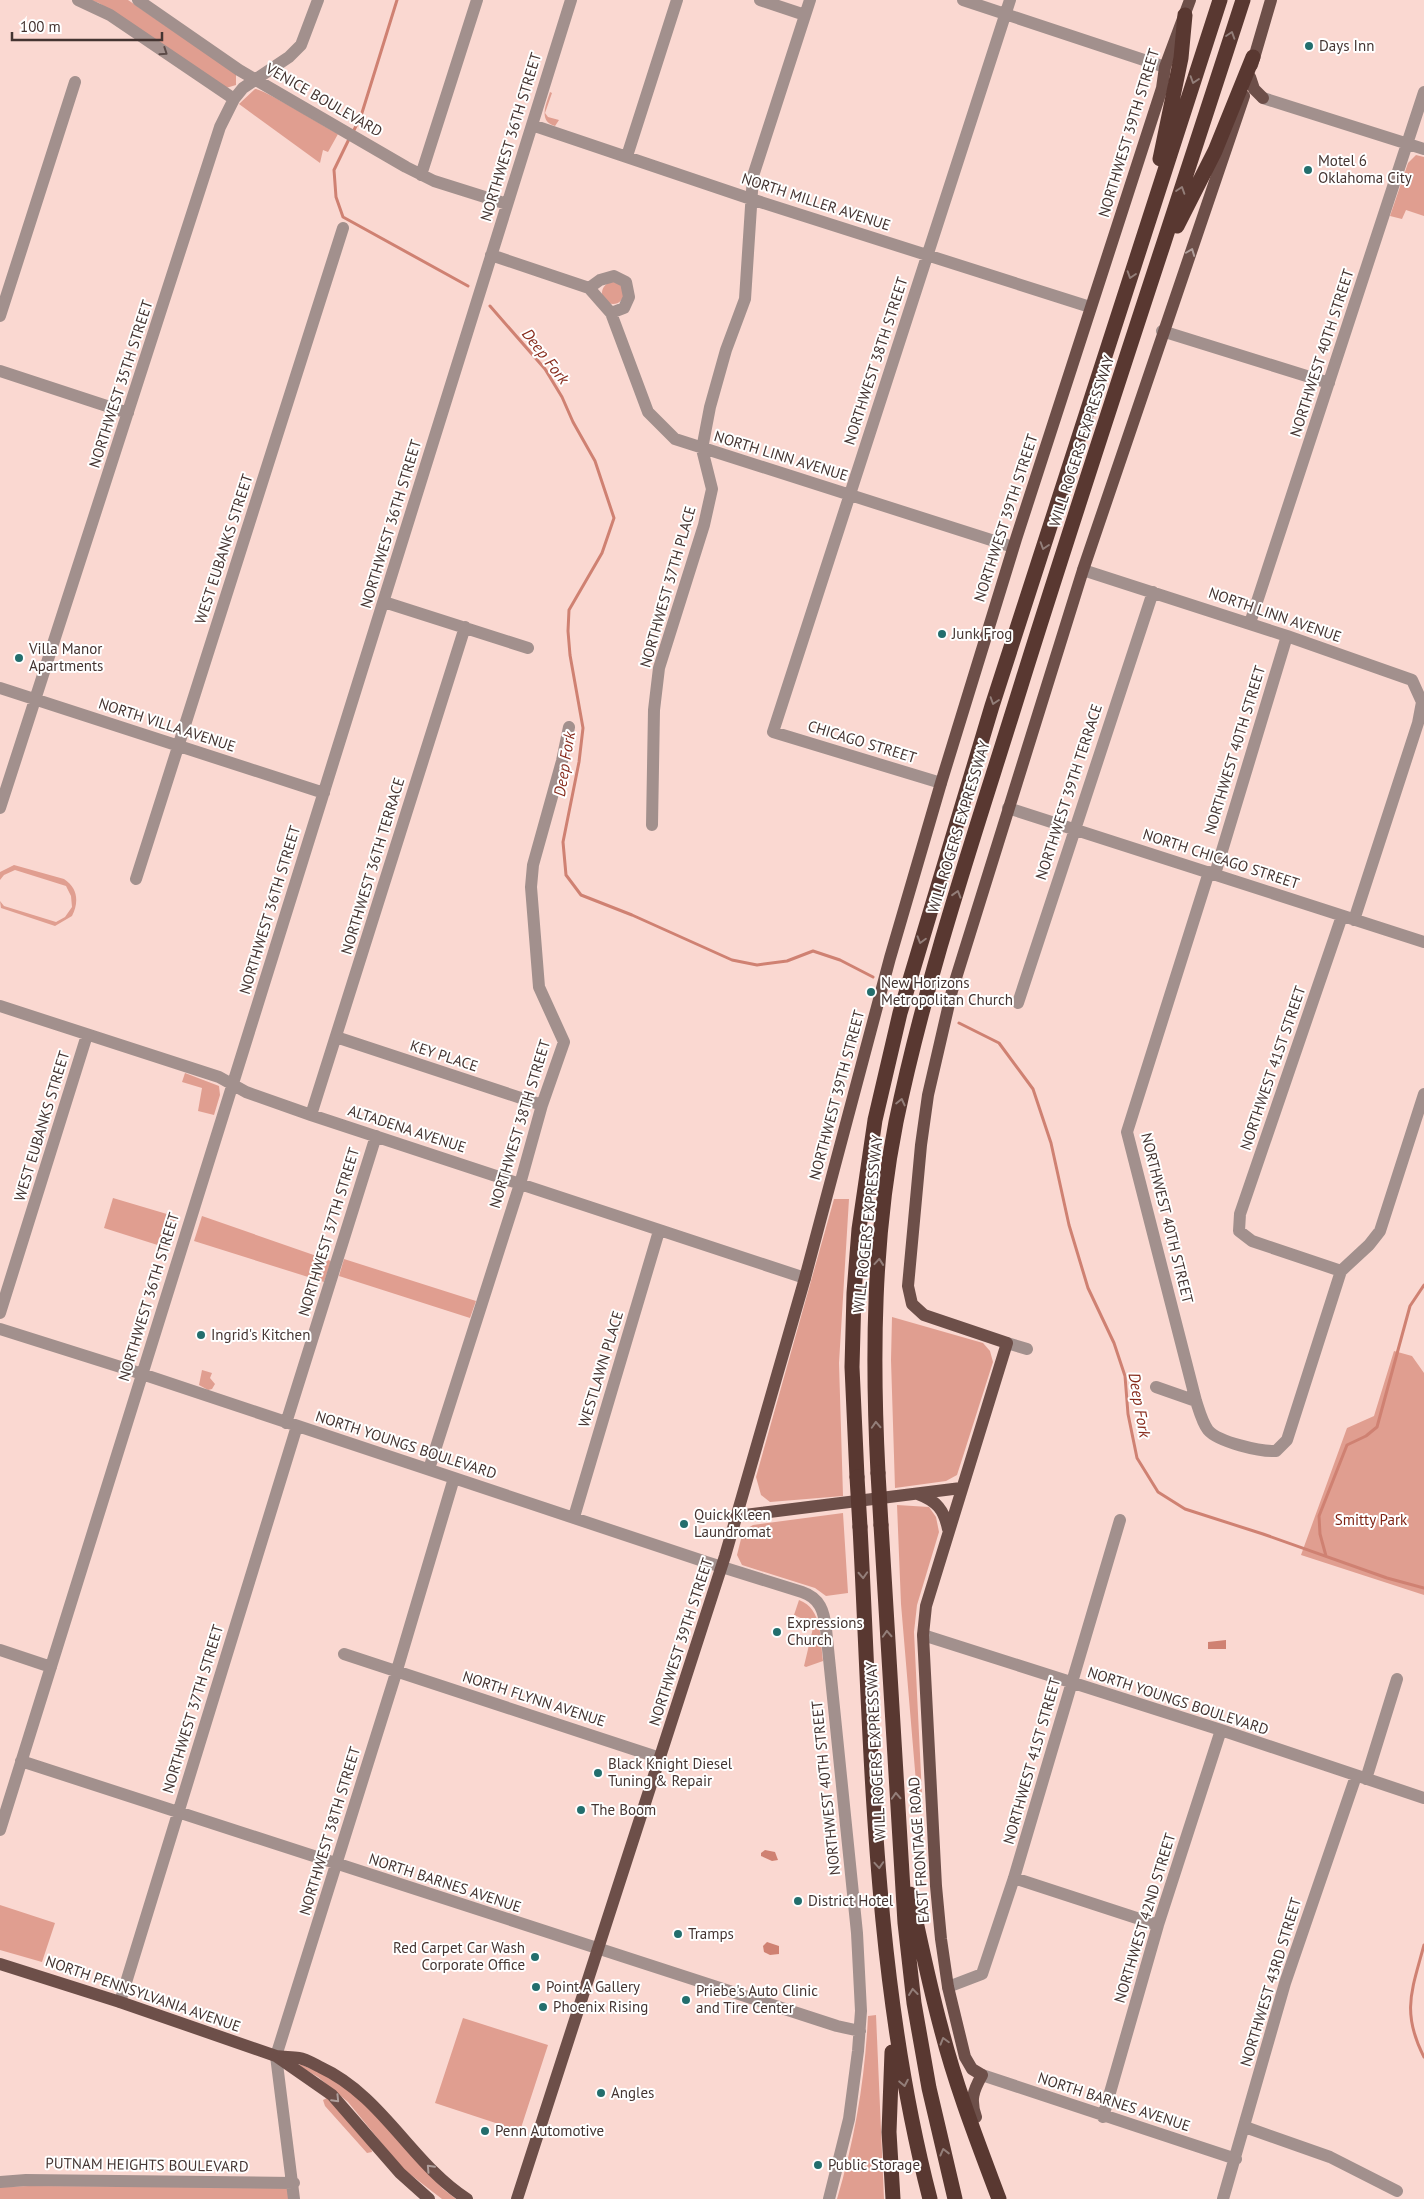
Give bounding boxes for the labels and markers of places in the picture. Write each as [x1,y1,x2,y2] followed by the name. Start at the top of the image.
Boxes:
[1319,36,1374,55] place label: Days Inn
[1303,40,1315,52] marker: Days Inn
[1318,151,1412,187] place label: Motel 6 Oklahoma City
[1302,164,1314,176] marker: Motel 6 Oklahoma City
[951,624,1012,643] place label: Junk Frog
[936,628,948,640] marker: Junk Frog
[28,639,103,675] place label: Villa Manor Apartments
[13,652,25,664] marker: Villa Manor Apartments
[881,973,1013,1009] place label: New Horizons Metropolitan Church
[865,986,877,998] marker: New Horizons Metropolitan Church
[211,1325,310,1344] place label: Ingrid's Kitchen
[195,1329,207,1341] marker: Ingrid's Kitchen
[694,1505,771,1541] place label: Quick Kleen Laundromat
[678,1518,690,1530] marker: Quick Kleen Laundromat
[787,1613,863,1649] place label: Expressions Church
[771,1626,783,1638] marker: Expressions Church
[608,1754,733,1790] place label: Black Knight Diesel Tuning & Repair
[592,1767,604,1779] marker: Black Knight Diesel Tuning & Repair
[591,1800,656,1819] place label: The Boom
[575,1804,587,1816] marker: The Boom
[808,1891,894,1910] place label: District Hotel
[792,1895,804,1907] marker: District Hotel
[688,1924,734,1943] place label: Tramps
[672,1928,684,1940] marker: Tramps
[393,1938,525,1974] place label: Red Carpet Car Wash Corporate Office
[529,1951,541,1963] marker: Red Carpet Car Wash Corporate Office
[546,1977,640,1996] place label: Point A Gallery
[530,1981,542,1993] marker: Point A Gallery
[696,1981,818,2017] place label: Priebe's Auto Clinic and Tire Center
[680,1994,692,2006] marker: Priebe's Auto Clinic and Tire Center
[553,1997,648,2016] place label: Phoenix Rising
[537,2001,549,2013] marker: Phoenix Rising
[611,2083,654,2102] place label: Angles
[595,2087,607,2099] marker: Angles
[495,2121,604,2140] place label: Penn Automotive
[479,2125,491,2137] marker: Penn Automotive
[828,2155,920,2174] place label: Public Storage
[812,2159,824,2171] marker: Public Storage

